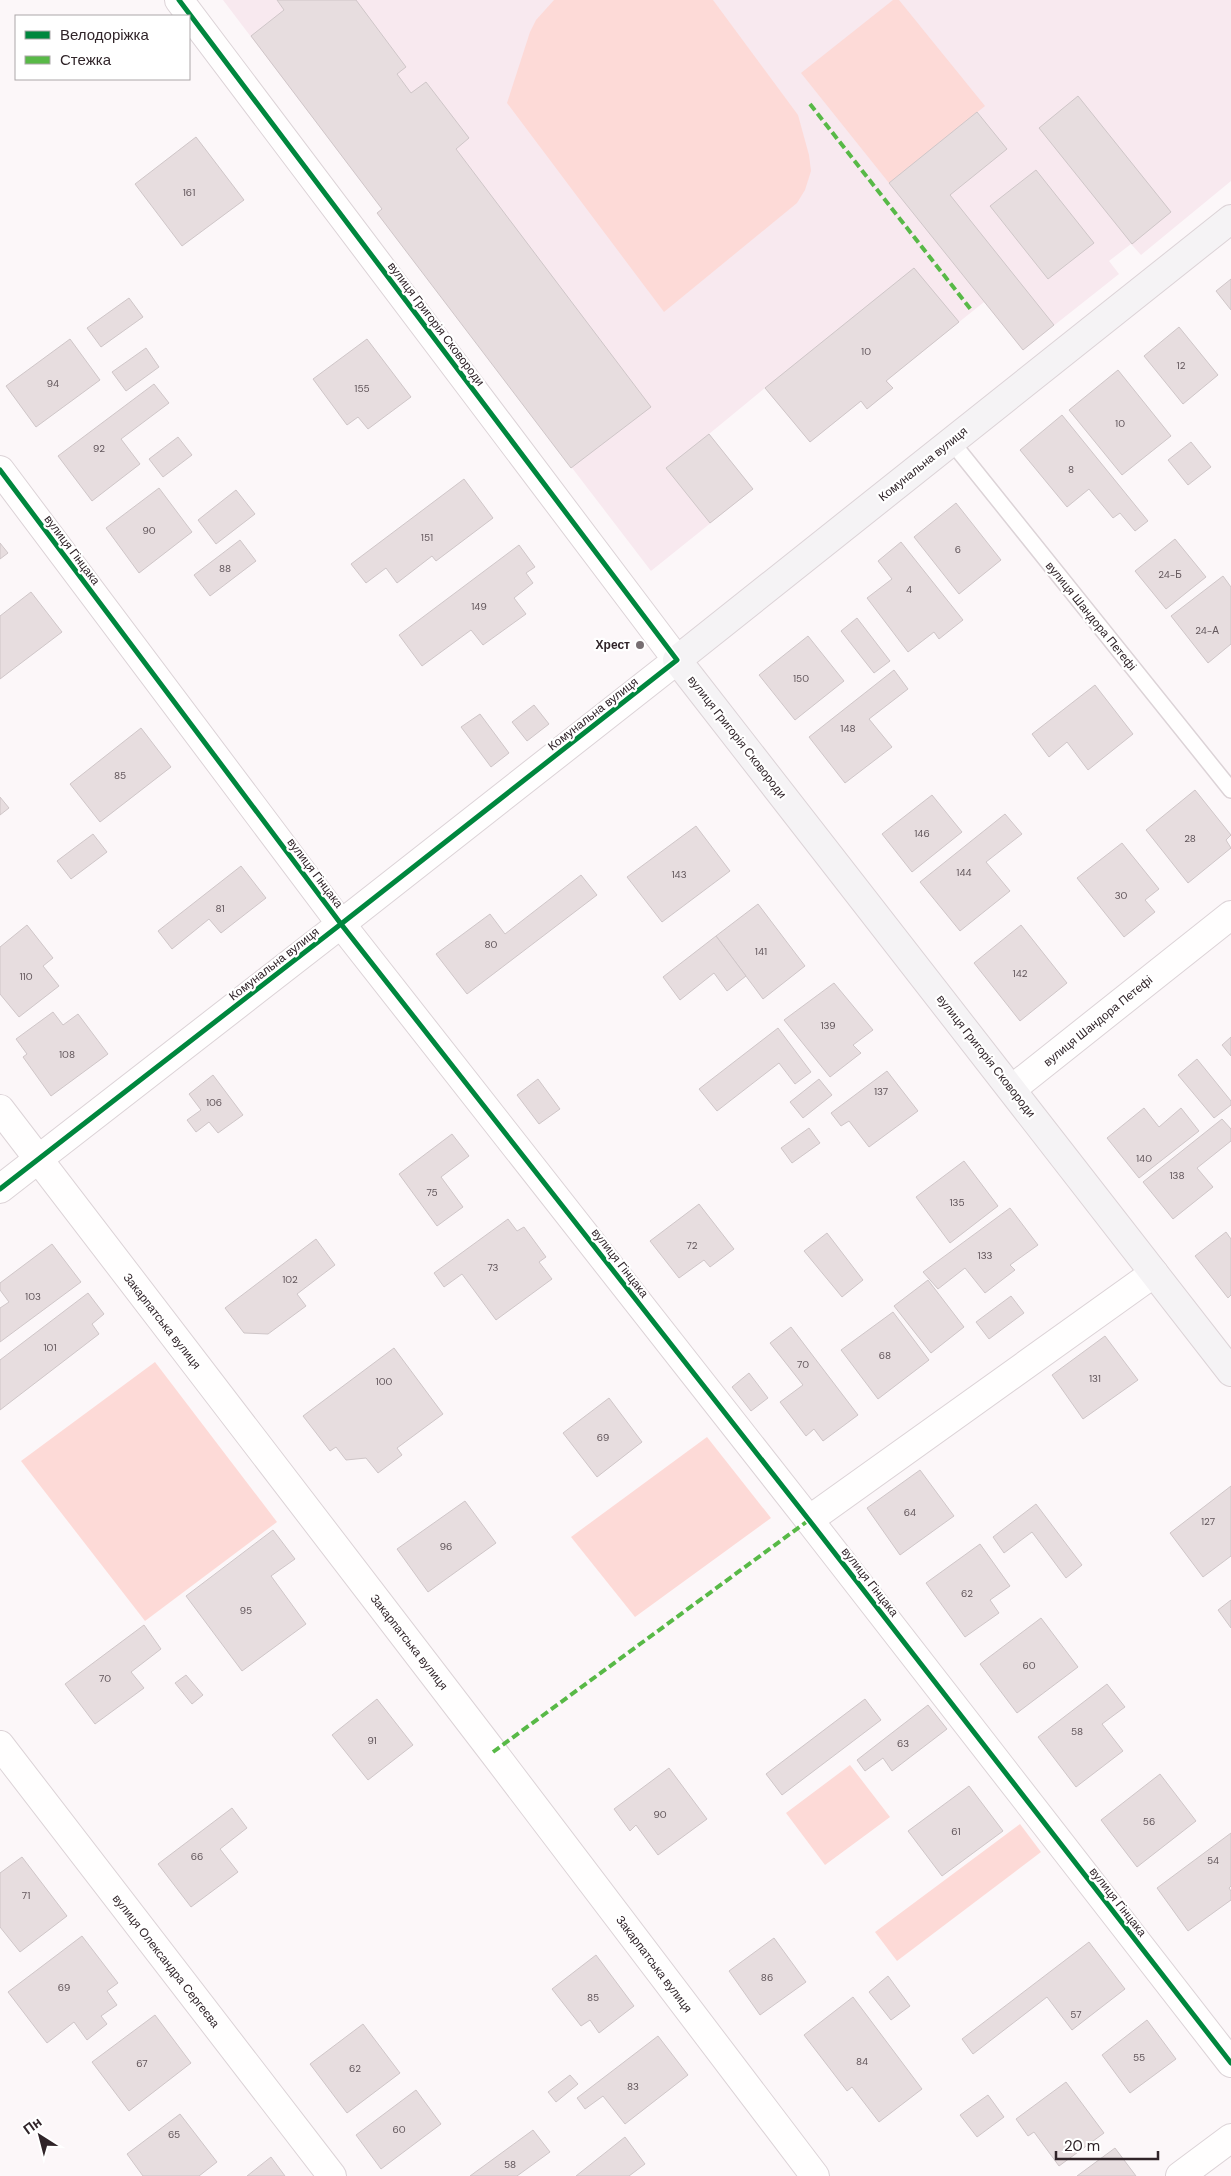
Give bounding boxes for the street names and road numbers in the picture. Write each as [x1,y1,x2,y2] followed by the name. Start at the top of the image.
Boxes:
[384,259,488,389] street label: вулиця Григорія Сковороди
[875,423,971,505] street label: Комунальна вулиця
[40,512,104,588] street label: вулиця Гінцака
[1042,558,1140,674] street label: вулиця Шандора Петефі
[684,672,790,802] street label: вулиця Григорія Сковороди
[545,674,641,754] street label: Комунальна вулиця
[283,835,347,911] street label: вулиця Гінцака
[226,924,322,1004] street label: Комунальна вулиця
[1040,972,1156,1070] street label: вулиця Шандора Петефі
[933,991,1039,1121] street label: вулиця Григорія Сковороди
[588,1225,652,1301] street label: вулиця Гінцака
[119,1270,205,1372] street label: Закарпатська вулиця
[838,1544,902,1620] street label: вулиця Гінцака
[366,1591,452,1693] street label: Закарпатська вулиця
[1086,1864,1150,1940] street label: вулиця Гінцака
[109,1891,223,2031] street label: вулиця Олександра Сергеєва
[612,1912,696,2016] street label: Закарпатська вулиця

